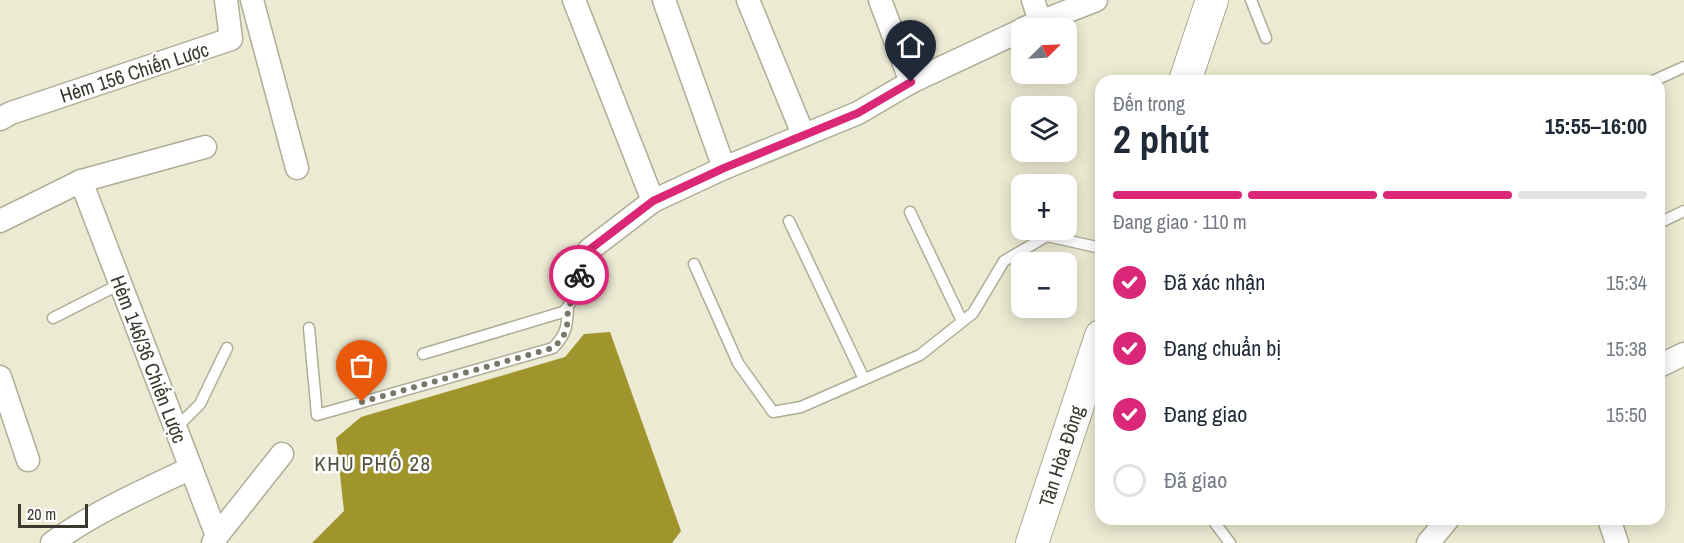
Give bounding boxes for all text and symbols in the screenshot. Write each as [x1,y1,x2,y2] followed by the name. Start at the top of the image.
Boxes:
[1011,18,1077,84] north arrow
[1011,18,1077,318] map controls
[885,20,936,82] pin
[894,29,927,62] icon: home
[56,35,212,109] street label: Hẻm 156 Chiến Lược
[1113,90,1185,117] text: Đến trong
[1011,96,1077,162] button: layers
[1545,111,1647,141] text: 15:55–16:00
[1113,113,1209,165] text: 2 phút
[1011,174,1077,240] button: +
[1113,208,1247,235] text: Đang giao · 110 m
[549,245,609,305] courier
[1011,252,1077,318] button: −
[563,259,596,292] icon: bike
[1113,266,1146,299] icon: check
[1164,267,1265,297] text: Đã xác nhận
[1606,269,1647,296] text: 15:34
[105,271,193,447] street label: Hẻm 146/36 Chiến Lược
[1113,332,1146,365] icon: check
[1164,333,1281,363] text: Đang chuẩn bị
[1606,335,1647,362] text: 15:38
[336,340,387,402] pin
[345,349,378,382] icon: bag
[1113,398,1146,431] icon: check
[1164,399,1247,429] text: Đang giao
[1606,401,1647,428] text: 15:50
[1032,402,1090,510] street label: Tân Hòa Đông
[314,449,432,478] district label: KHU PHỐ 28
[1164,465,1227,495] text: Đã giao
[18,501,88,528] scale bar
[27,503,56,525] text: 20 m

